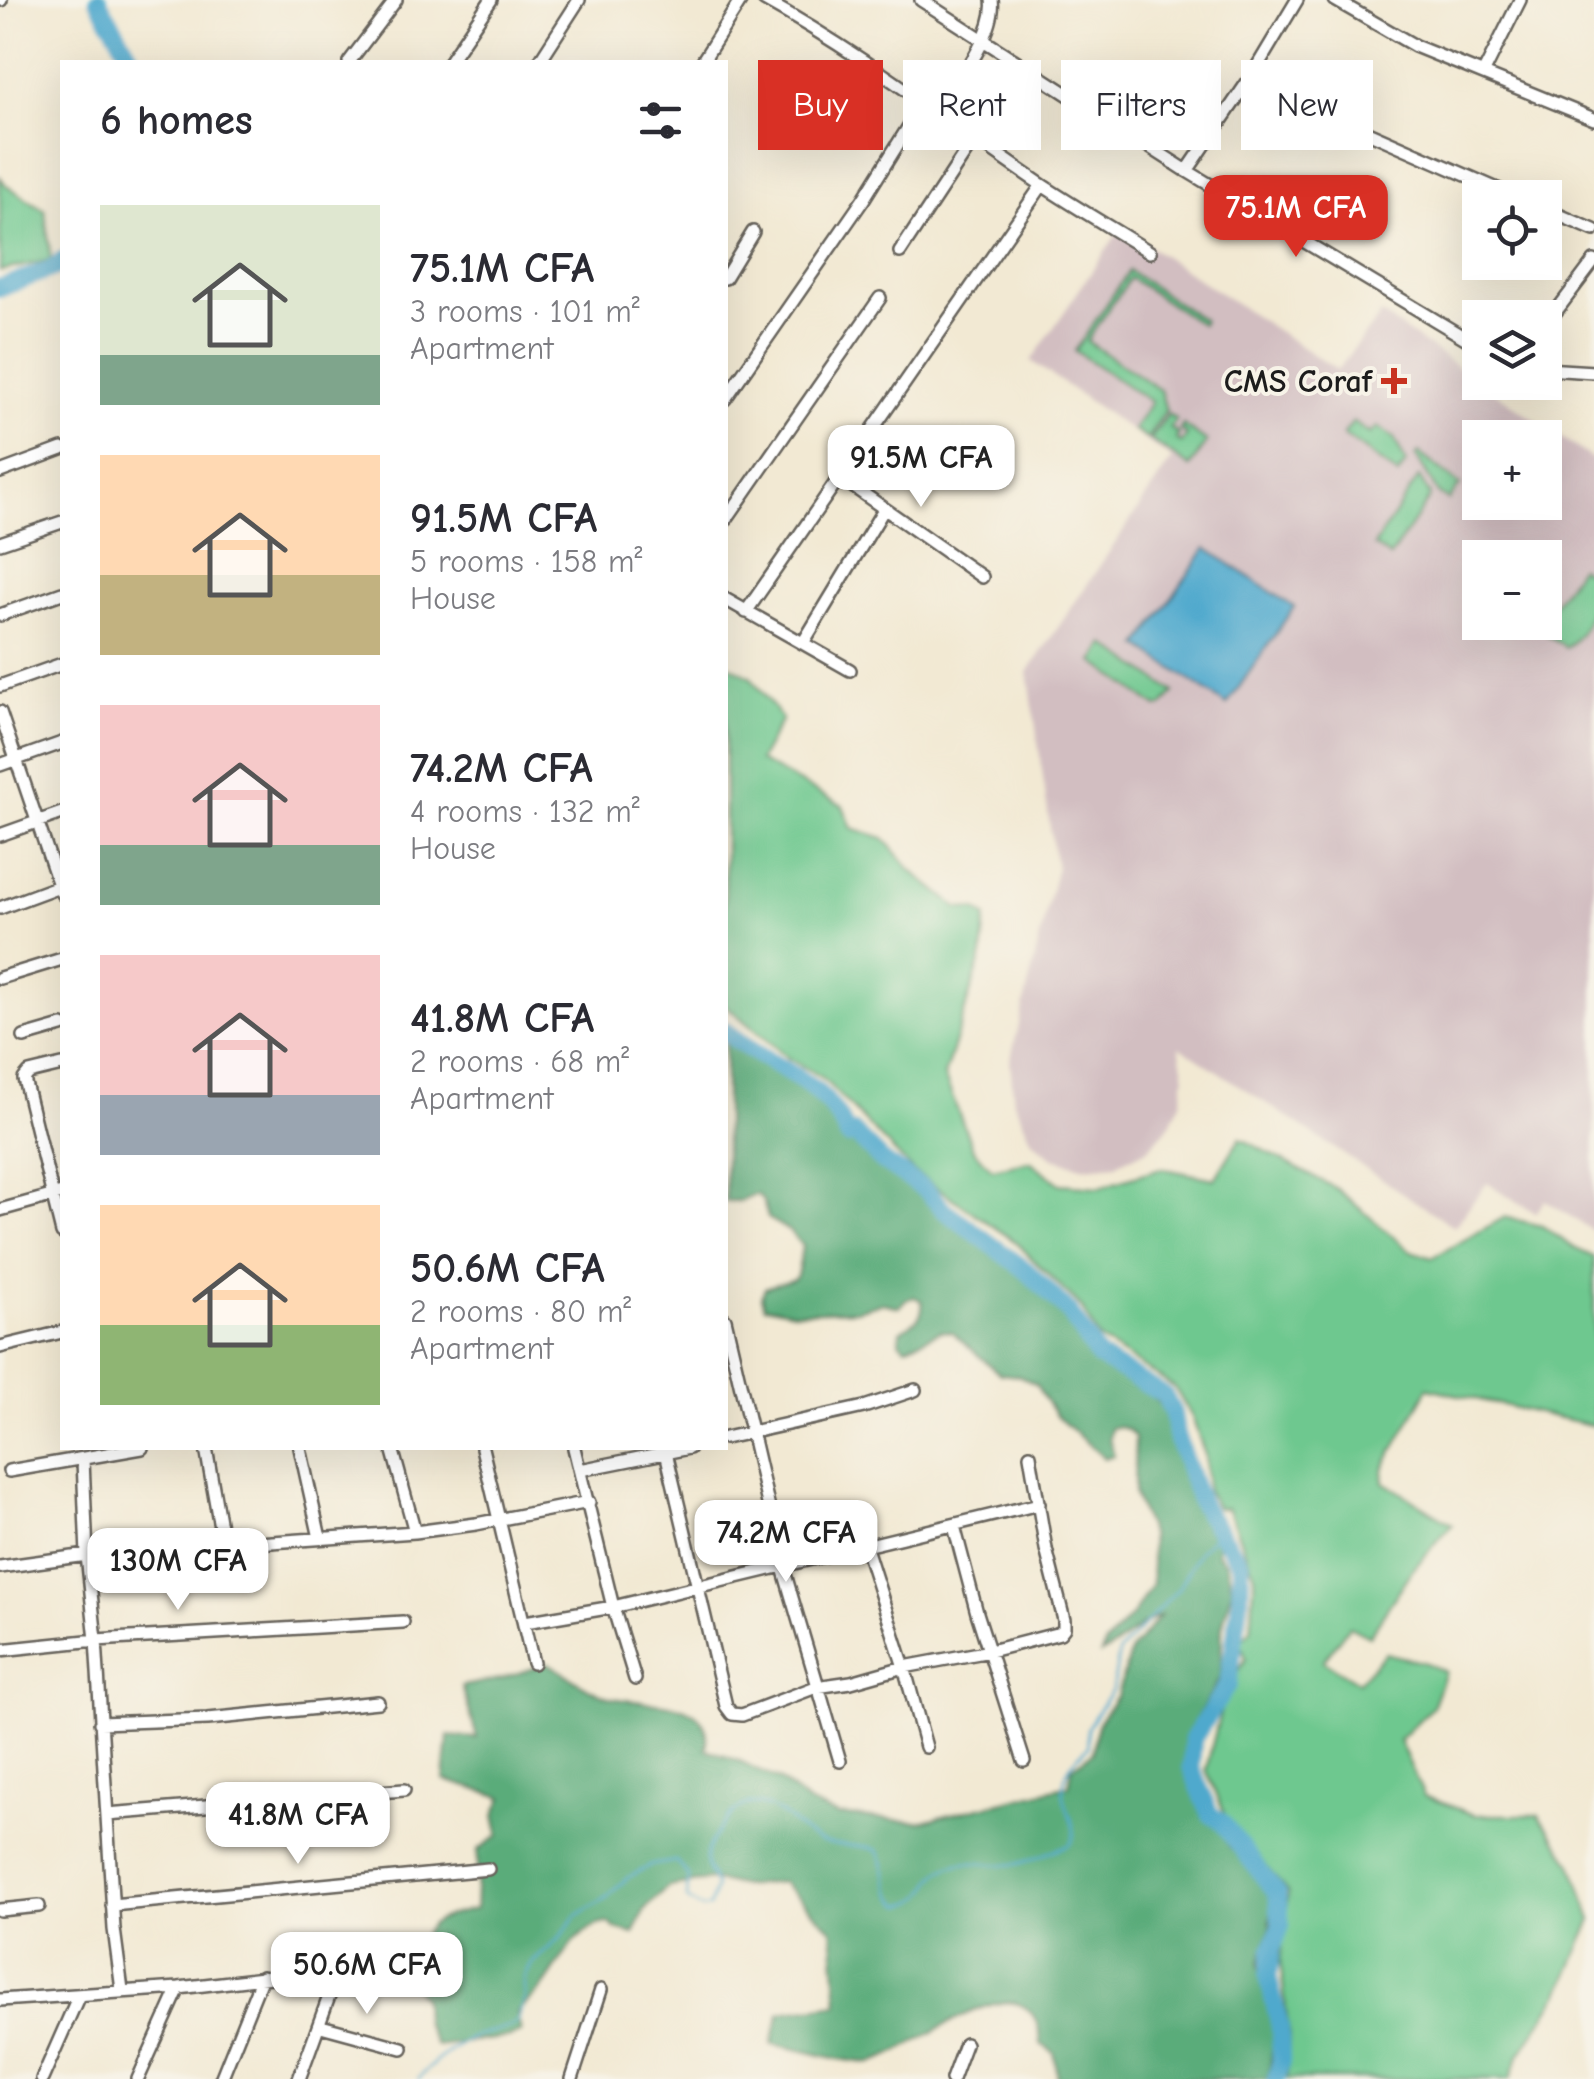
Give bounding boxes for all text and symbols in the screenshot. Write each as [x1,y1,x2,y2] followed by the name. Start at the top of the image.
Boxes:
[758,60,883,150] chip: Buy
[903,60,1041,150] chip: Rent
[1061,60,1221,150] chip: Filters
[1241,60,1373,150] chip: New
[633,93,688,148] icon: filters
[100,96,253,145] text: 6 homes
[1182,175,1410,260] pin: 75.1M CFA
[1462,180,1562,640] map controls
[1462,180,1562,280] button: locate
[1226,189,1366,226] text: 75.1M CFA
[410,244,594,293] text: 75.1M CFA
[180,245,300,365] icon: home
[410,293,640,330] text: 3 rooms · 101 m²
[1462,300,1562,400] button: layers
[410,330,553,367] text: Apartment
[1224,363,1374,400] place label: CMS Coraf
[1381,368,1407,394] marker: CMS Coraf
[1462,420,1562,520] button: +
[807,425,1035,510] pin: 91.5M CFA
[850,439,992,476] text: 91.5M CFA
[410,494,597,543] text: 91.5M CFA
[180,495,300,615] icon: home
[1462,540,1562,640] button: −
[410,543,642,580] text: 5 rooms · 158 m²
[410,580,496,617] text: House
[410,744,593,793] text: 74.2M CFA
[180,745,300,865] icon: home
[410,793,640,830] text: 4 rooms · 132 m²
[410,830,496,867] text: House
[410,994,594,1043] text: 41.8M CFA
[180,995,300,1115] icon: home
[410,1043,629,1080] text: 2 rooms · 68 m²
[410,1080,553,1117] text: Apartment
[410,1244,605,1293] text: 50.6M CFA
[180,1245,300,1365] icon: home
[410,1293,631,1330] text: 2 rooms · 80 m²
[410,1330,553,1367] text: Apartment
[672,1500,900,1585] pin: 74.2M CFA
[716,1514,856,1551] text: 74.2M CFA
[75,1528,281,1613] pin: 130M CFA
[109,1542,247,1579] text: 130M CFA
[184,1782,412,1867] pin: 41.8M CFA
[228,1796,368,1833] text: 41.8M CFA
[253,1932,481,2017] pin: 50.6M CFA
[293,1946,441,1983] text: 50.6M CFA

